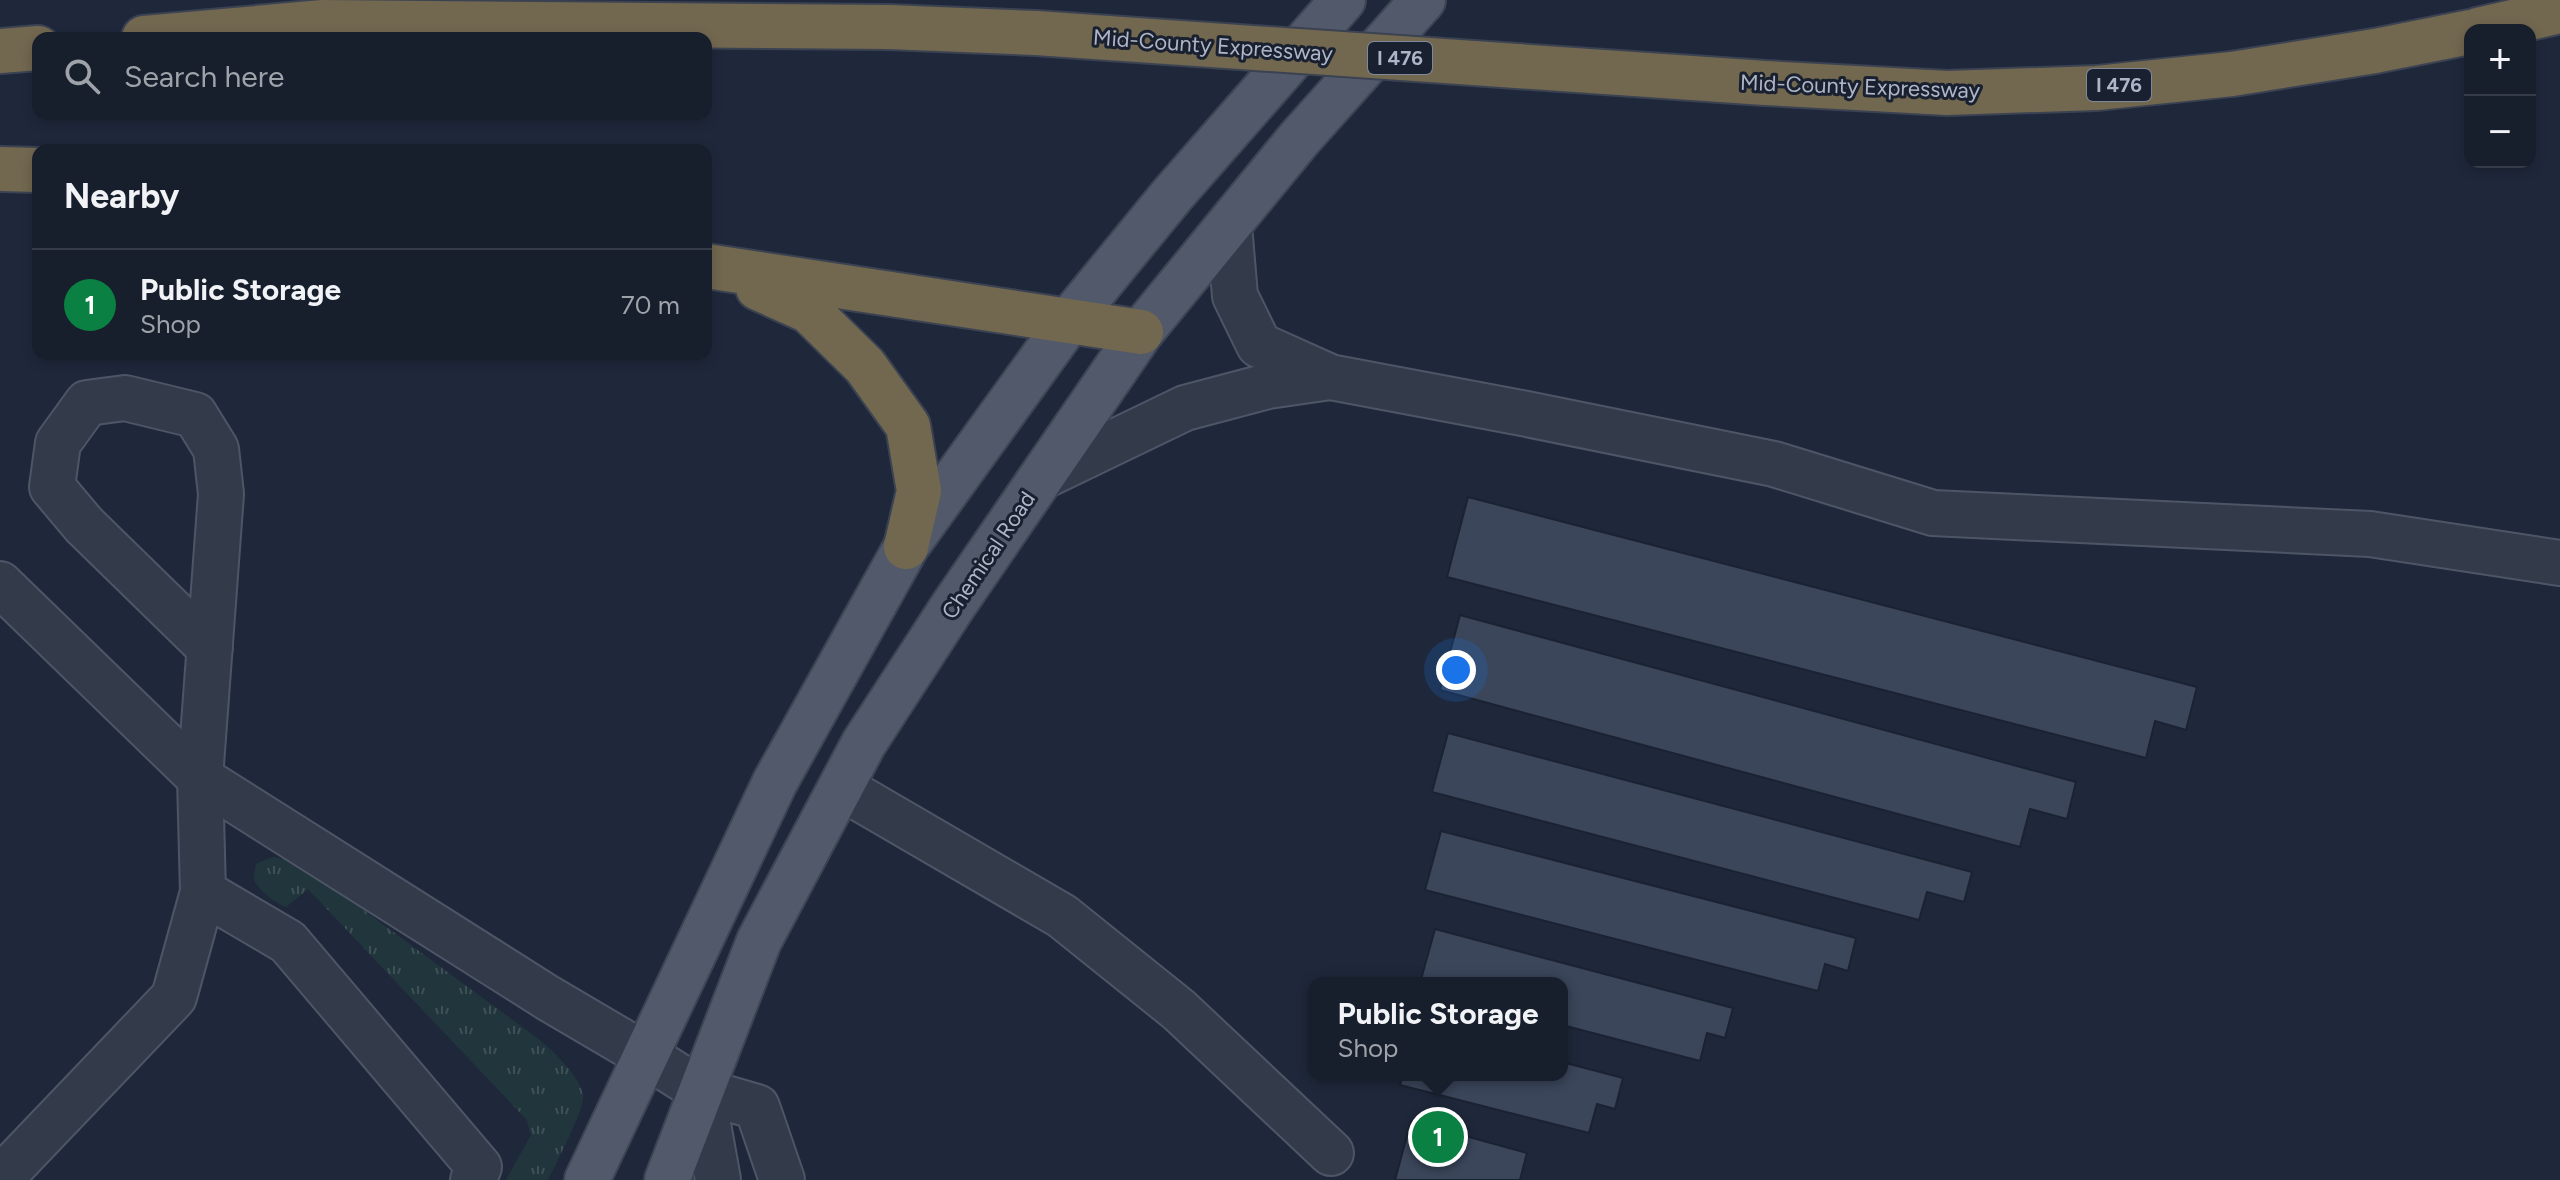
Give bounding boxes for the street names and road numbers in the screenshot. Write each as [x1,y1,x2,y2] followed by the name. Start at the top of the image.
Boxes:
[1092,24,1334,67] street label: Mid-County Expressway
[1368,42,1432,74] road number: I 476
[1739,69,1981,104] street label: Mid-County Expressway
[2087,69,2151,101] road number: I 476
[936,486,1041,624] street label: Chemical Road

